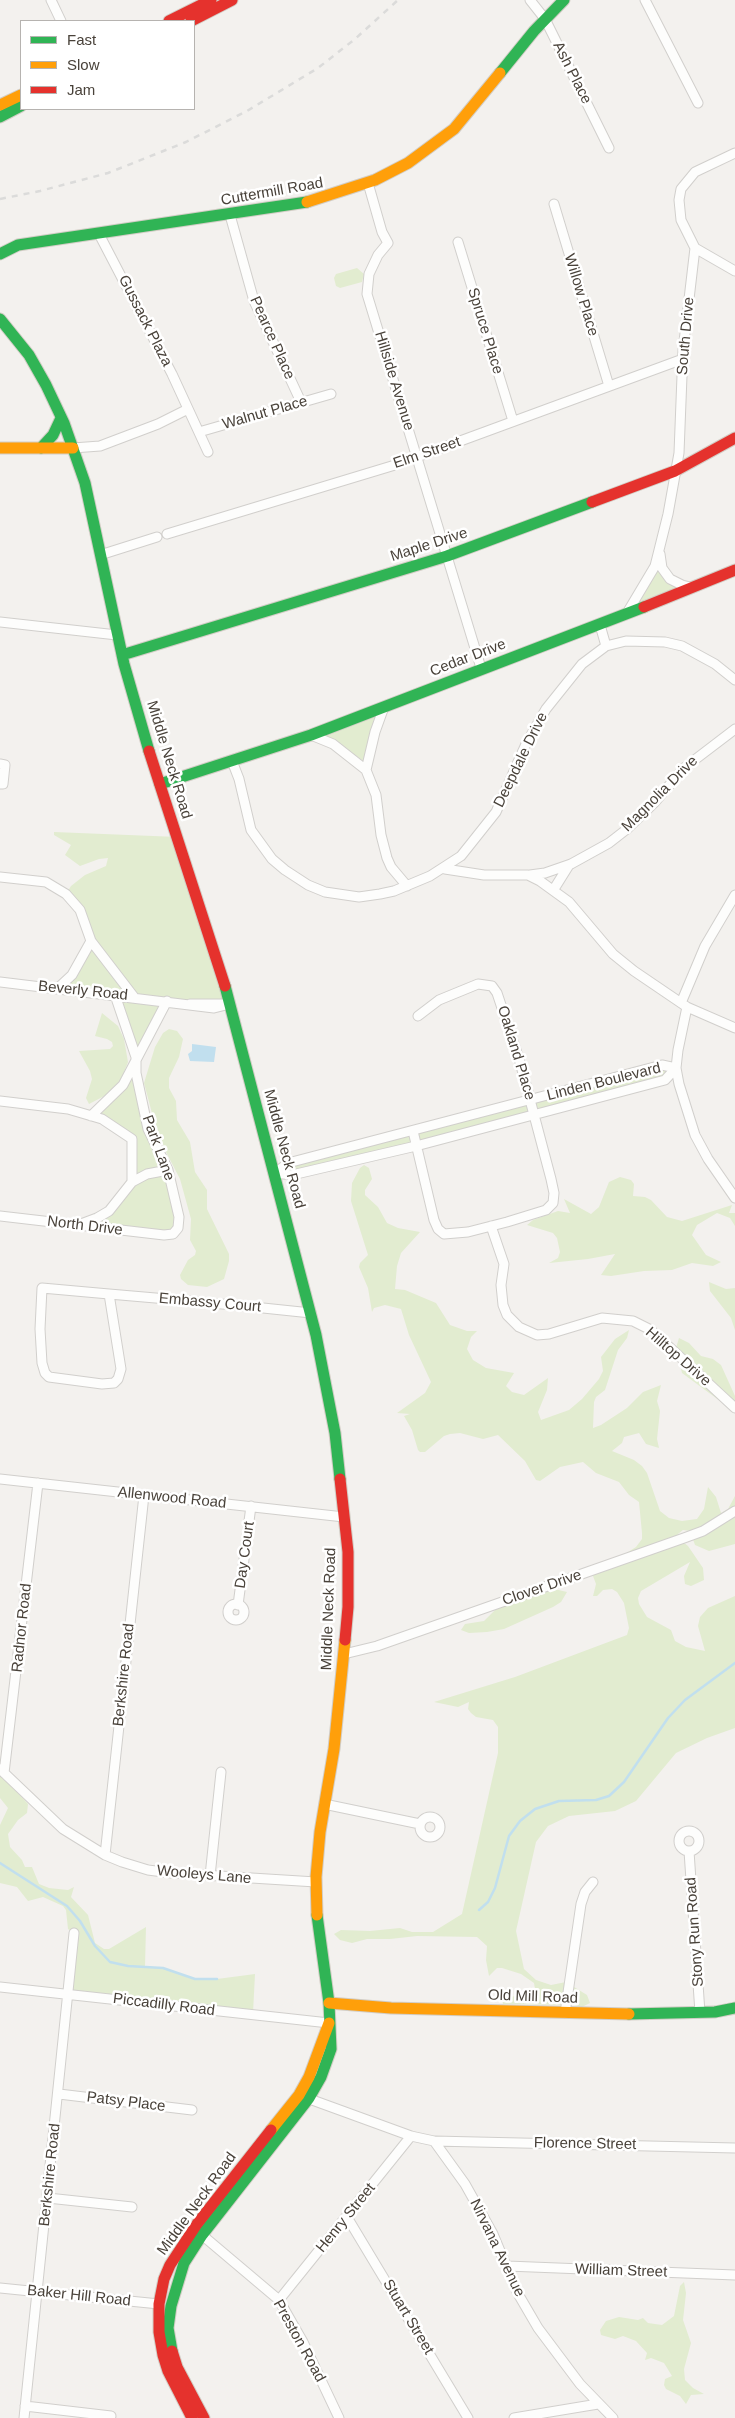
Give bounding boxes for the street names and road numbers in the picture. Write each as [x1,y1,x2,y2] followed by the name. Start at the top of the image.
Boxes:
[549,39,595,107] street label: Ash Place
[220,174,324,210] street label: Cuttermill Road
[560,252,602,338] street label: Willow Place
[114,272,176,370] street label: Gussack Plaza
[463,286,507,376] street label: Spruce Place
[246,294,298,382] street label: Pearce Place
[674,296,698,376] street label: South Drive
[370,329,418,433] street label: Hillside Avenue
[220,392,310,434] street label: Walnut Place
[391,433,463,473] street label: Elm Street
[388,524,470,566] street label: Maple Drive
[427,635,509,681] street label: Cedar Drive
[142,699,196,821] street label: Middle Neck Road
[490,710,552,810] street label: Deepdale Drive
[618,752,702,836] street label: Magnolia Drive
[37,977,129,1005] street label: Beverly Road
[493,1004,539,1102] street label: Oakland Place
[545,1059,663,1105] street label: Linden Boulevard
[259,1087,309,1211] street label: Middle Neck Road
[138,1113,178,1183] street label: Park Lane
[46,1212,124,1240] street label: North Drive
[158,1290,262,1316] street label: Embassy Court
[642,1324,714,1390] street label: Hilltop Drive
[117,1483,227,1513] street label: Allenwood Road
[231,1520,259,1590] street label: Day Court
[318,1547,340,1671] street label: Middle Neck Road
[500,1566,584,1610] street label: Clover Drive
[8,1583,36,1673] street label: Radnor Road
[110,1623,138,1727] street label: Berkshire Road
[156,1862,252,1888] street label: Wooleys Lane
[682,1876,708,1988] street label: Stony Run Road
[488,1986,578,2008] street label: Old Mill Road
[112,1990,216,2020] street label: Piccadilly Road
[86,2088,166,2116] street label: Patsy Place
[36,2123,64,2227] street label: Berkshire Road
[534,2134,636,2154] street label: Florence Street
[154,2149,240,2259] street label: Middle Neck Road
[313,2180,379,2256] street label: Henry Street
[466,2196,528,2300] street label: Nirvana Avenue
[574,2260,668,2282] street label: William Street
[379,2276,437,2358] street label: Stuart Street
[26,2282,132,2310] street label: Baker Hill Road
[269,2297,329,2385] street label: Preston Road

